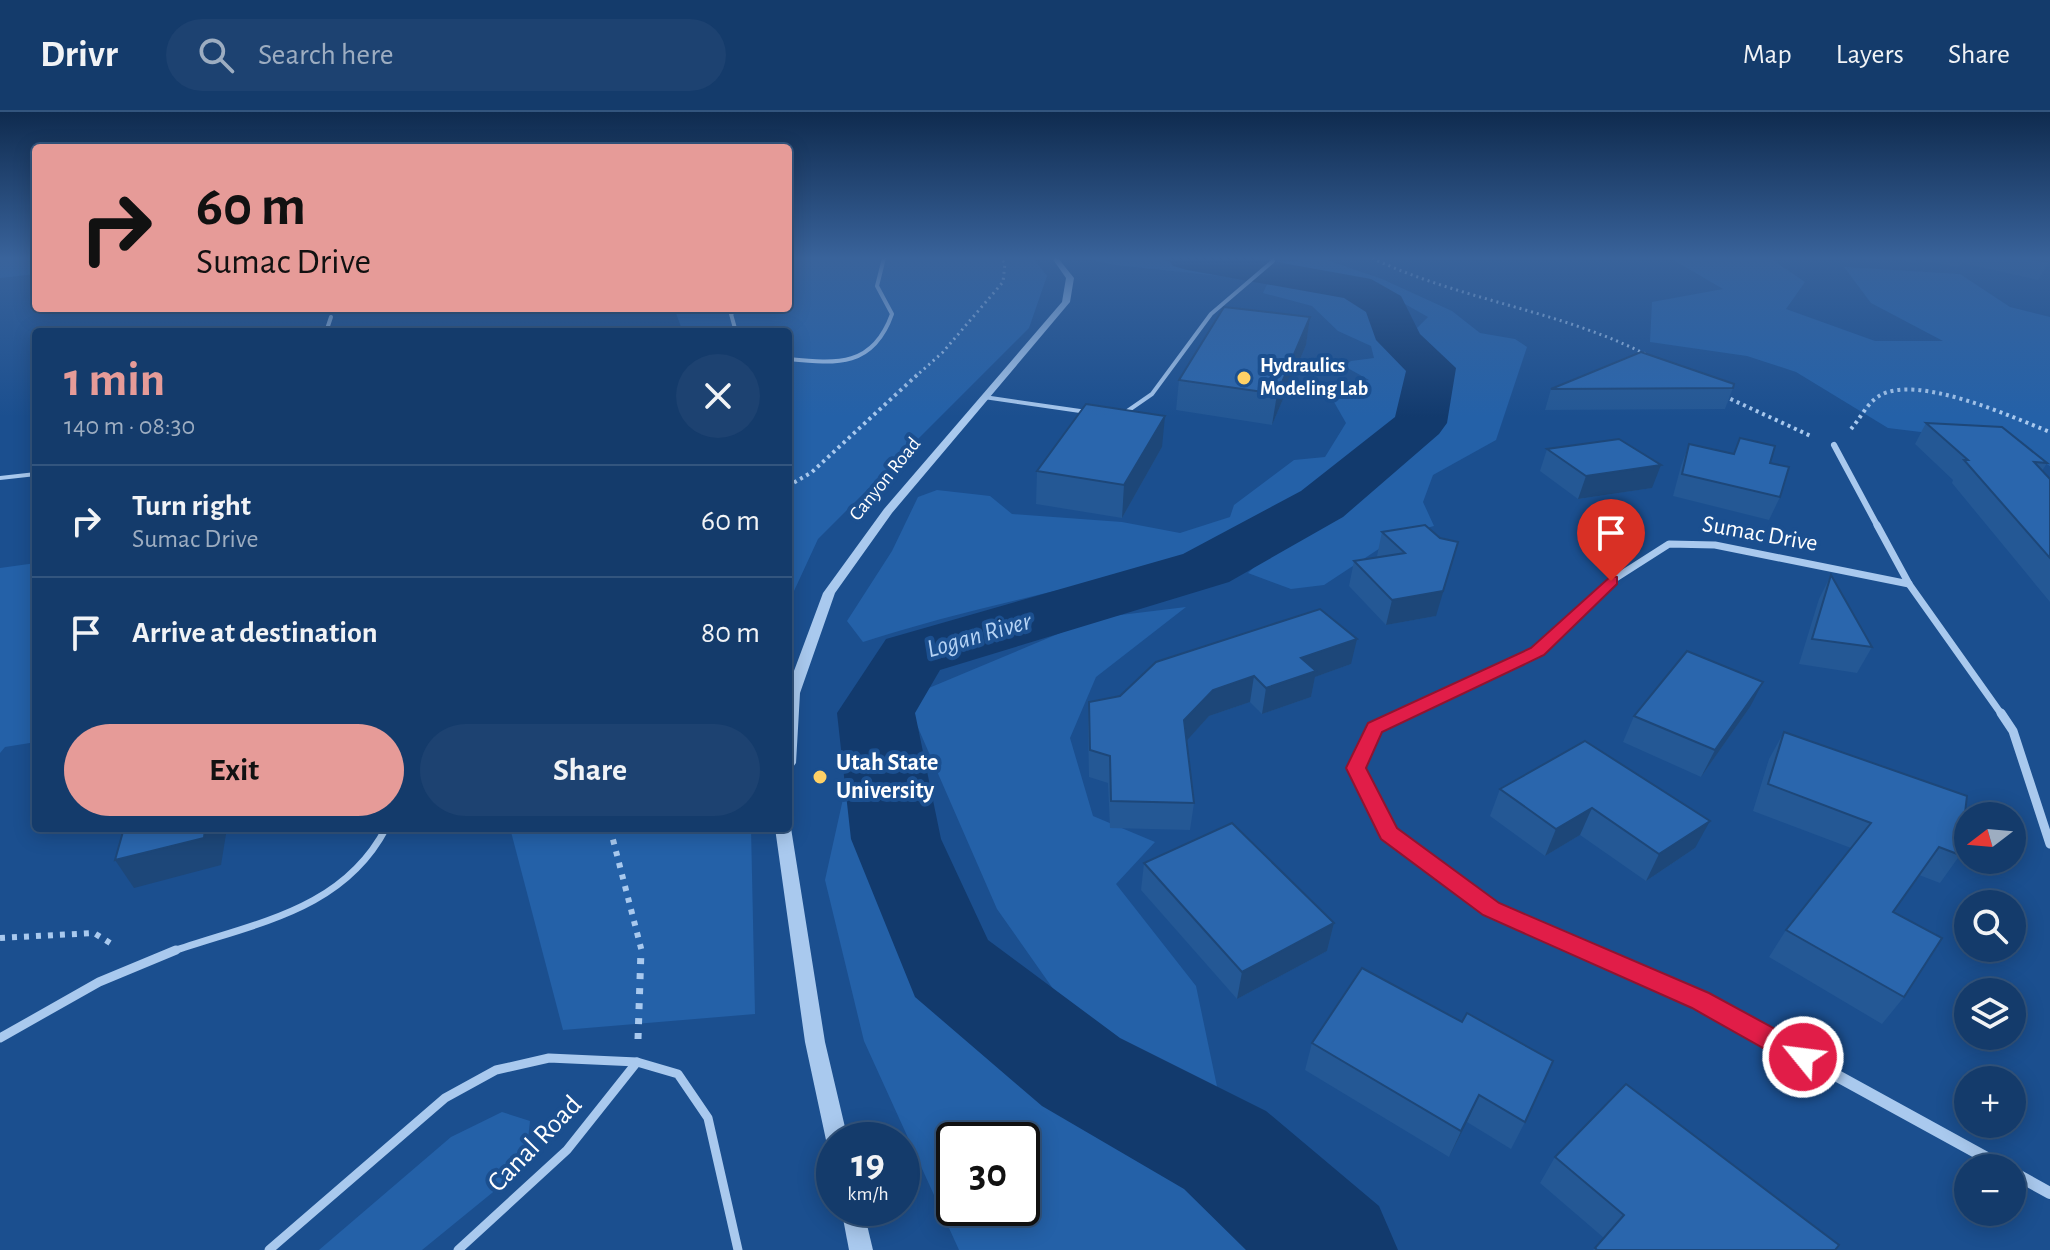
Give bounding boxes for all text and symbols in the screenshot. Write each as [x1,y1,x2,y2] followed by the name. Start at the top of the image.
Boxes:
[166,19,726,91] search box
[194,33,238,77] icon: search
[40,36,118,74] text: Drivr
[258,40,394,70] text: Search here
[1743,41,1792,69] text: Map
[1836,41,1904,69] text: Layers
[1948,41,2010,69] text: Share
[64,176,168,280] icon: right
[196,179,306,235] text: 60 m
[196,244,371,280] text: Sumac Drive
[676,354,760,438] button: close
[1260,356,1368,399] place label: Hydraulics Modeling Lab
[64,357,165,405] text: 1 min
[1235,369,1253,387] marker: Hydraulics Modeling Lab
[64,413,195,439] text: 140 m · 08:30
[846,434,924,524] street label: Canyon Road
[132,491,251,521] text: Turn right
[64,499,108,543] icon: right
[1577,499,1645,581] pin
[701,506,760,536] text: 60 m
[1589,511,1633,555] icon: arrive
[1700,512,1820,556] street label: Sumac Drive
[132,526,258,552] text: Sumac Drive
[924,607,1036,662] water label: Logan River
[64,611,108,655] icon: arrive
[132,618,378,648] text: Arrive at destination
[701,618,760,648] text: 80 m
[64,724,404,816] button: Exit
[420,724,760,816] button: Share
[836,751,938,803] place label: Utah State University
[811,768,829,786] marker: Utah State University
[1954,802,2026,874] north arrow
[1954,802,2026,1226] map controls
[1954,890,2026,962] button: search
[1954,978,2026,1050] button: layers
[1761,1015,1845,1099] position arrow
[1954,1066,2026,1138] button: +
[483,1090,587,1198] street label: Canal Road
[936,1122,1040,1226] speed limit sign: 30
[851,1144,885,1184] text: 19
[1954,1154,2026,1226] button: −
[847,1184,889,1204] text: km/h

